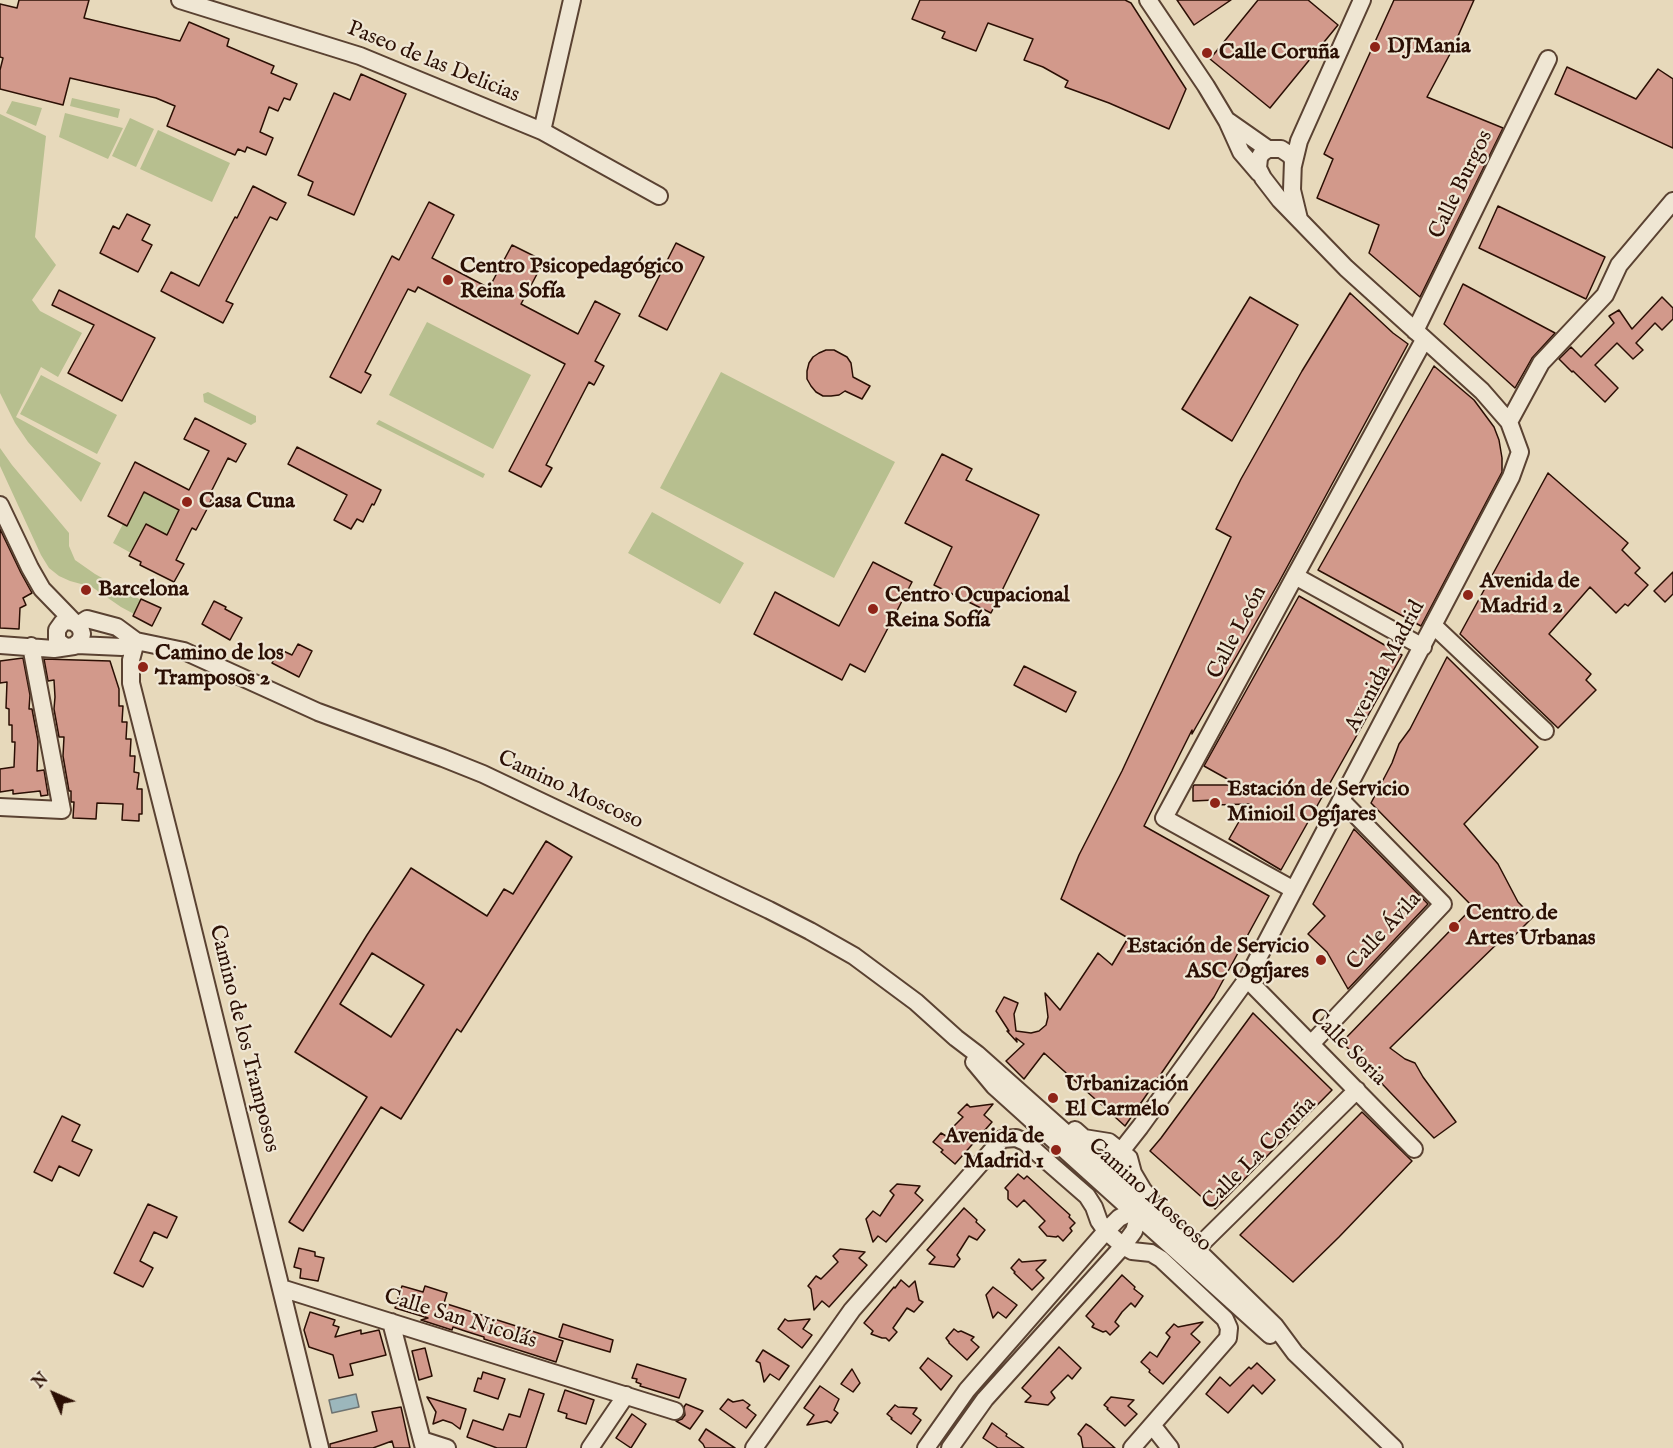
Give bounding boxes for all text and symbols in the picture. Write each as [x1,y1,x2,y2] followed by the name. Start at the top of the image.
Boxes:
[343,16,523,110] street label: Paseo de las Delicias
[1387,34,1471,60] place label: DJMania
[1219,40,1339,66] place label: Calle Coruña
[1368,40,1382,54] marker: DJMania
[1200,46,1214,60] marker: Calle Coruña
[1424,126,1500,244] street label: Calle Burgos
[460,254,683,306] place label: Centro Psicopedagógico Reina Sofía
[441,273,455,287] marker: Centro Psicopedagógico Reina Sofía
[199,489,295,515] place label: Casa Cuna
[180,495,194,509] marker: Casa Cuna
[1480,569,1580,620] place label: Avenida de Madrid 2
[98,577,189,603] place label: Barcelona
[1203,582,1273,684] street label: Calle León
[79,583,93,597] marker: Barcelona
[885,583,1070,634] place label: Centro Ocupacional Reina Sofía
[1461,588,1475,602] marker: Avenida de Madrid 2
[1340,597,1432,737] street label: Avenida Madrid
[866,602,880,616] marker: Centro Ocupacional Reina Sofía
[155,641,284,692] place label: Camino de los Tramposos 2
[136,660,150,674] marker: Camino de los Tramposos 2
[493,746,647,836] street label: Camino Moscoso
[1227,777,1409,828] place label: Estación de Servicio Minioil Ogíjares
[1208,796,1222,810] marker: Estación de Servicio Minioil Ogíjares
[1342,887,1428,977] street label: Calle Ávila
[1466,901,1596,952] place label: Centro de Artes Urbanas
[1447,920,1461,934] marker: Centro de Artes Urbanas
[202,923,284,1155] street label: Camino de los Tramposos
[1127,934,1309,986] place label: Estación de Servicio ASC Ogíjares
[1314,953,1328,967] marker: Estación de Servicio ASC Ogíjares
[1303,1004,1391,1092] street label: Calle Soria
[1065,1072,1188,1124] place label: Urbanización El Carmelo
[1046,1091,1060,1105] marker: Urbanización El Carmelo
[1198,1092,1322,1216] street label: Calle La Coruña
[944,1124,1044,1176] place label: Avenida de Madrid 1
[1082,1134,1216,1258] street label: Camino Moscoso
[1049,1143,1063,1157] marker: Avenida de Madrid 1
[380,1284,540,1356] street label: Calle San Nicolás
[24,1364,84,1424] north arrow
[29,1369,53,1393] text: N

